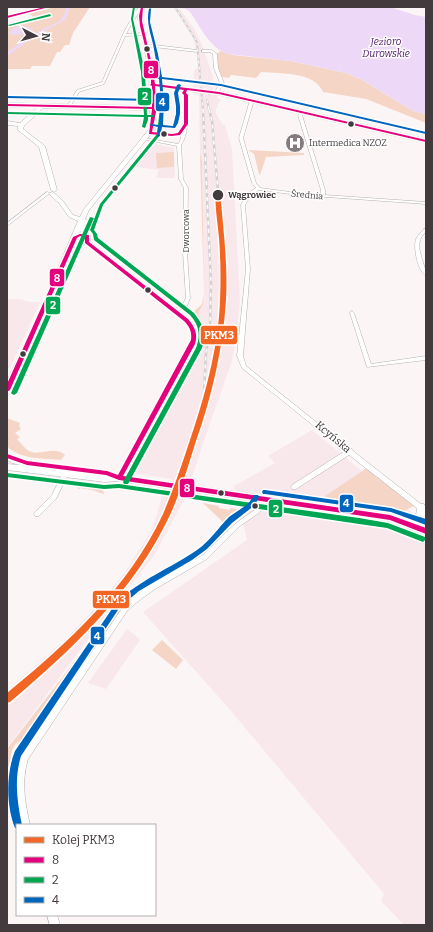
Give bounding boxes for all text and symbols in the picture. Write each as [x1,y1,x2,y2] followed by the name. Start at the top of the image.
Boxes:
[16,16,56,56] north arrow
[38,32,52,42] text: N
[362,36,410,60] water label: Jezioro Durowskie
[142,44,152,54] unlabelled marker
[143,60,159,79] line badge: 8
[148,64,155,77] text: 8
[137,87,152,106] line badge: 2
[142,90,148,103] text: 2
[155,92,170,112] line badge: 4
[159,96,166,109] text: 4
[346,119,356,129] unlabelled marker
[159,129,169,139] unlabelled marker
[284,132,306,154] hospital icon: Intermedica NZOZ
[309,138,387,148] place label: Intermedica NZOZ
[110,183,120,193] unlabelled marker
[211,188,225,202] marker: Wągrowiec
[290,188,324,201] street label: Średnia
[228,190,276,200] place label: Wągrowiec
[181,209,191,253] street label: Dworcowa
[49,268,65,287] line badge: 8
[54,272,61,285] text: 8
[143,285,153,295] unlabelled marker
[45,296,61,315] line badge: 2
[50,299,56,312] text: 2
[200,325,238,345] line badge: PKM3
[204,329,234,342] text: PKM3
[18,349,28,359] unlabelled marker
[312,418,354,456] street label: Kcyńska
[179,478,195,498] line badge: 8
[184,482,191,495] text: 8
[216,488,226,498] unlabelled marker
[339,494,354,513] line badge: 4
[343,497,350,510] text: 4
[268,499,283,518] line badge: 2
[250,501,260,511] unlabelled marker
[273,503,279,516] text: 2
[92,590,130,609] line badge: PKM3
[96,593,126,606] text: PKM3
[90,626,105,645] line badge: 4
[94,630,101,643] text: 4
[16,824,156,916] legend
[52,833,115,847] text: Kolej PKM3
[52,853,59,867] text: 8
[52,873,59,887] text: 2
[52,893,59,907] text: 4

